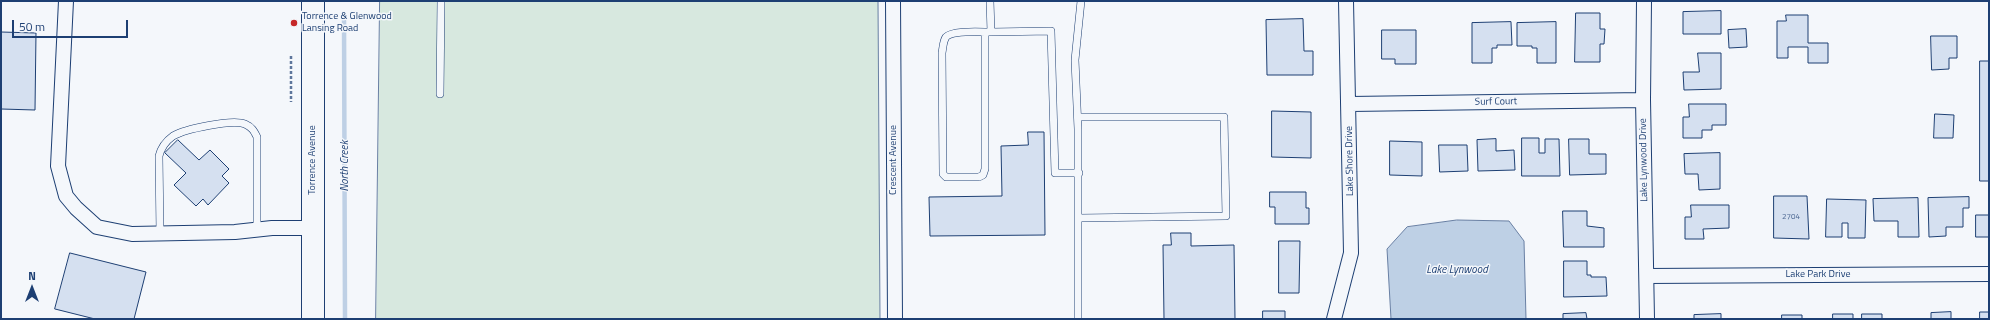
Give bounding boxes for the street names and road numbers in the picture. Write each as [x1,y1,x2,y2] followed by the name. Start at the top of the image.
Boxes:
[1475,96,1517,108] street label: Surf Court
[1637,118,1651,202] street label: Lake Lynwood Drive
[307,125,319,195] street label: Torrence Avenue
[888,125,900,195] street label: Crescent Avenue
[1343,126,1357,196] street label: Lake Shore Drive
[1786,269,1850,281] street label: Lake Park Drive

